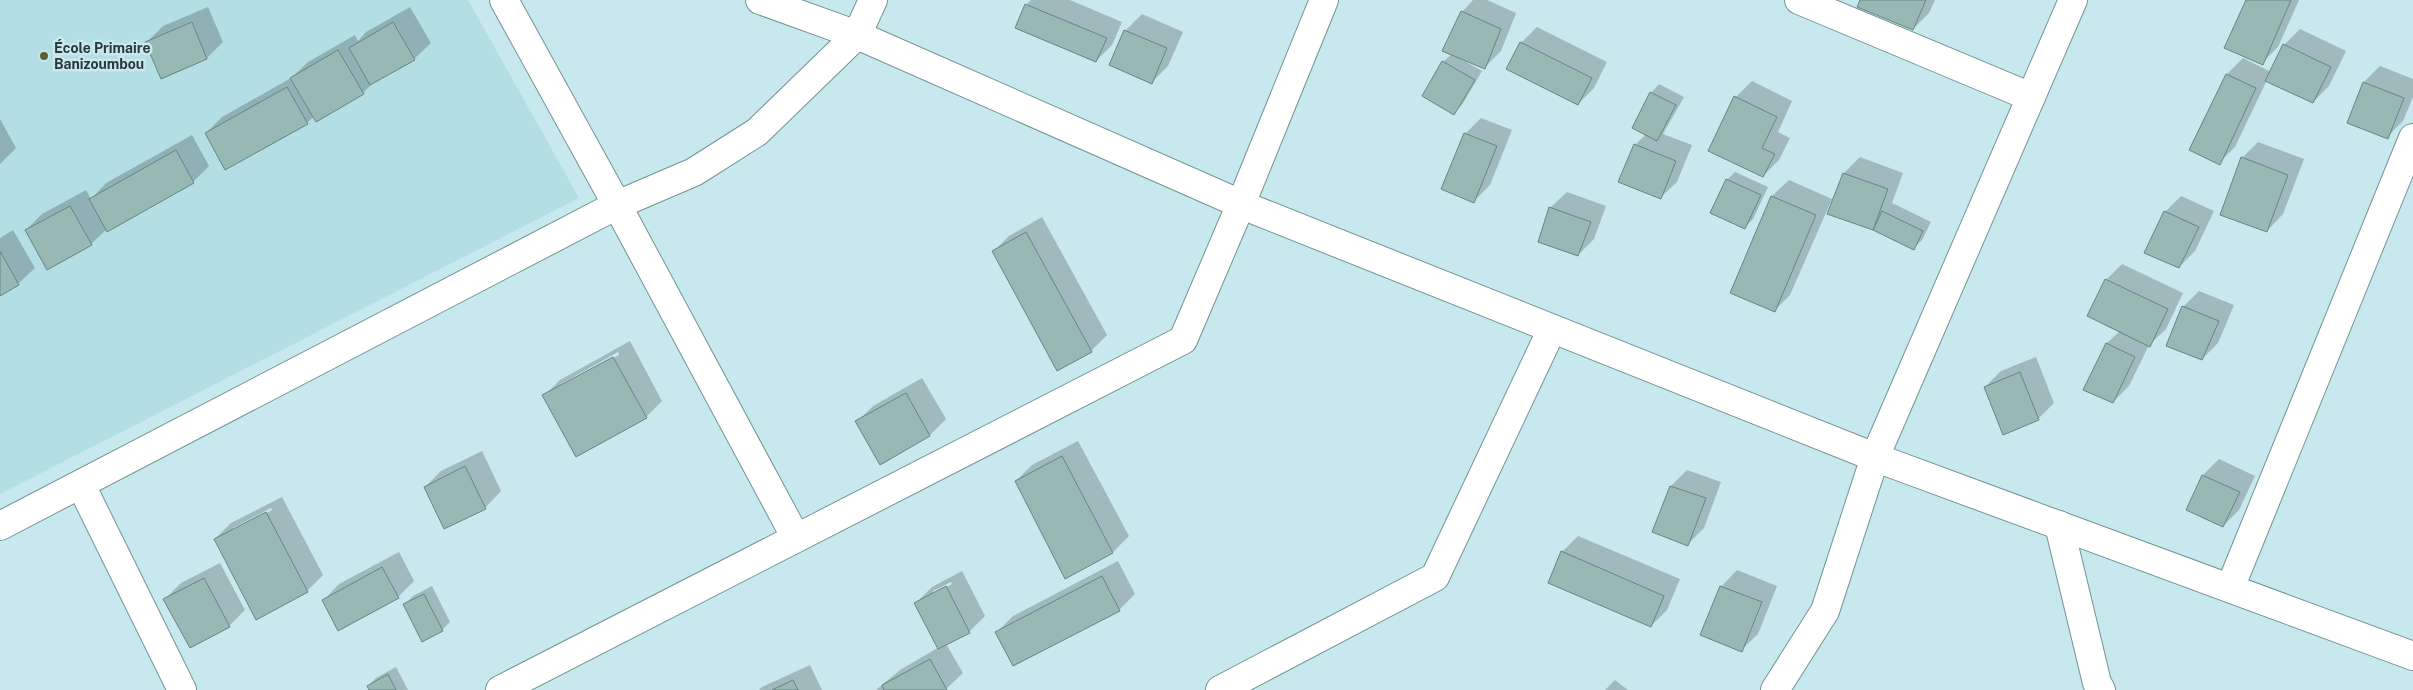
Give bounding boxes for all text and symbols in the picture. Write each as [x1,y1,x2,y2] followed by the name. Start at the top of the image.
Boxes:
[54,39,151,72] place label: École Primaire Banizoumbou
[38,50,50,62] marker: École Primaire Banizoumbou

